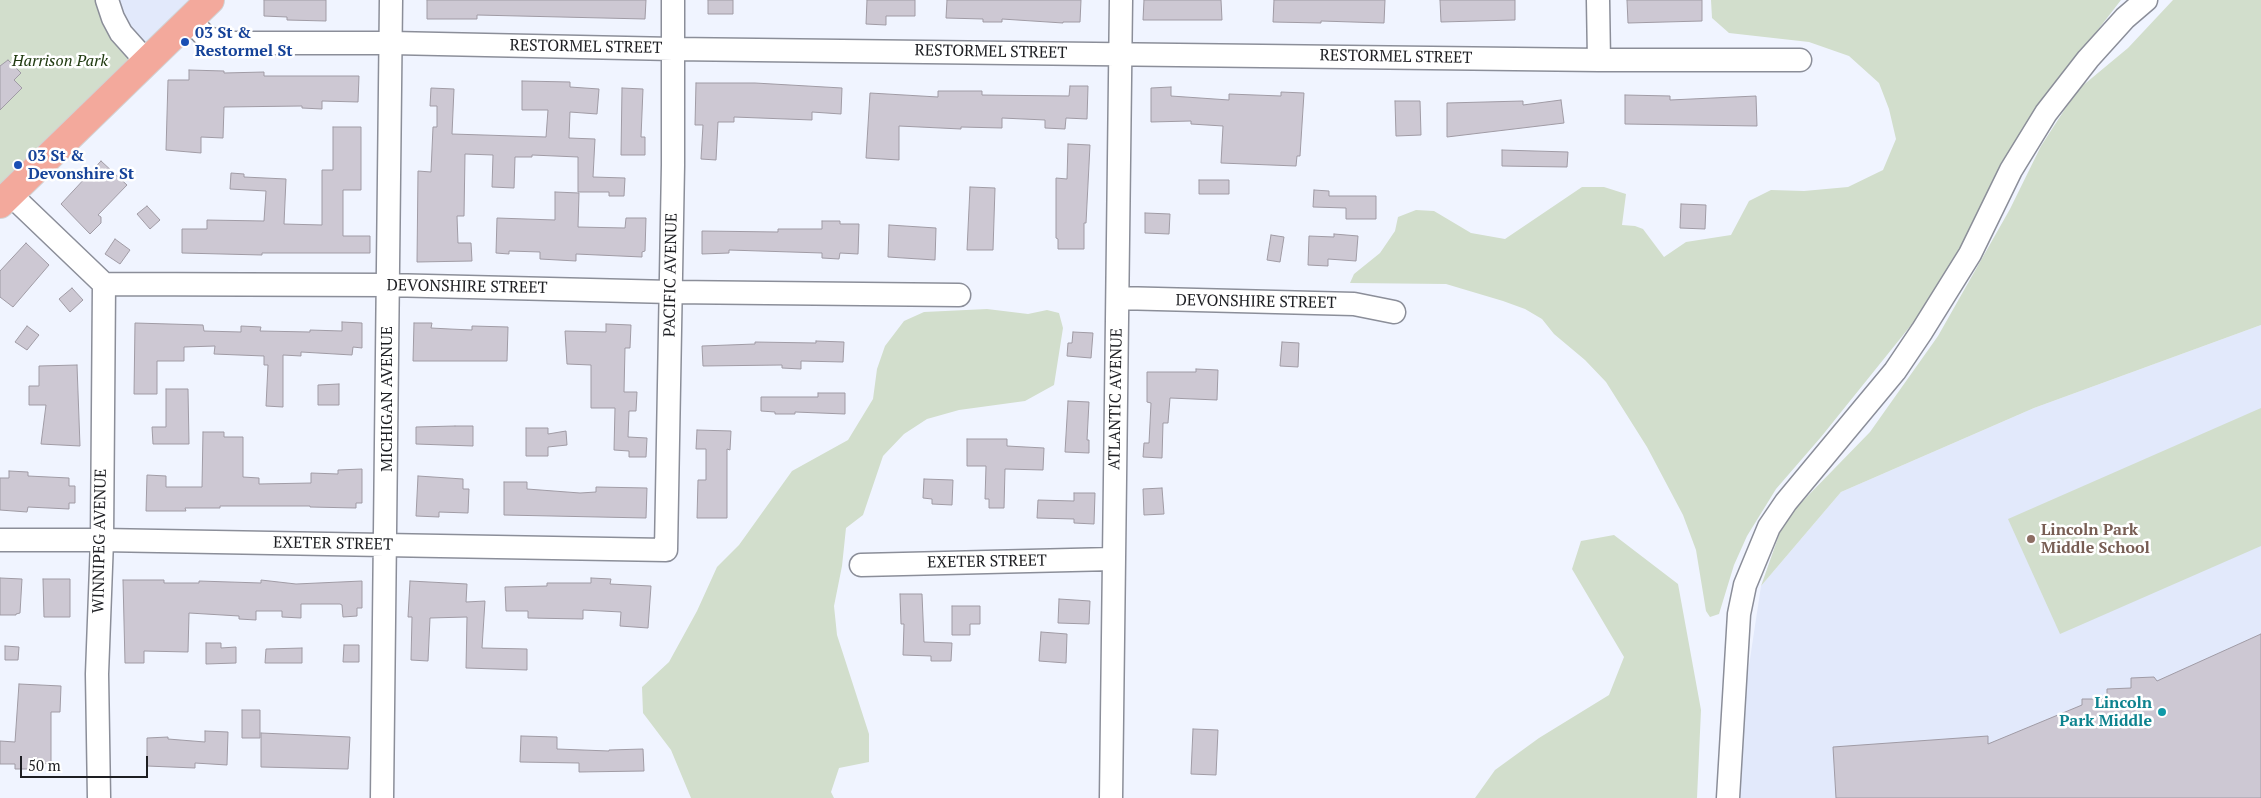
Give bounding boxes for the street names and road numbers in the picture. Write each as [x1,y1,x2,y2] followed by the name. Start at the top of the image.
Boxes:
[510,36,662,58] street label: RESTORMEL STREET
[915,41,1067,63] street label: RESTORMEL STREET
[1320,46,1472,68] street label: RESTORMEL STREET
[660,213,682,337] street label: PACIFIC AVENUE
[386,276,548,298] street label: DEVONSHIRE STREET
[1175,291,1337,313] street label: DEVONSHIRE STREET
[377,326,397,472] street label: MICHIGAN AVENUE
[1105,328,1127,470] street label: ATLANTIC AVENUE
[89,468,111,614] street label: WINNIPEG AVENUE
[273,533,393,555] street label: EXETER STREET
[927,551,1047,573] street label: EXETER STREET

